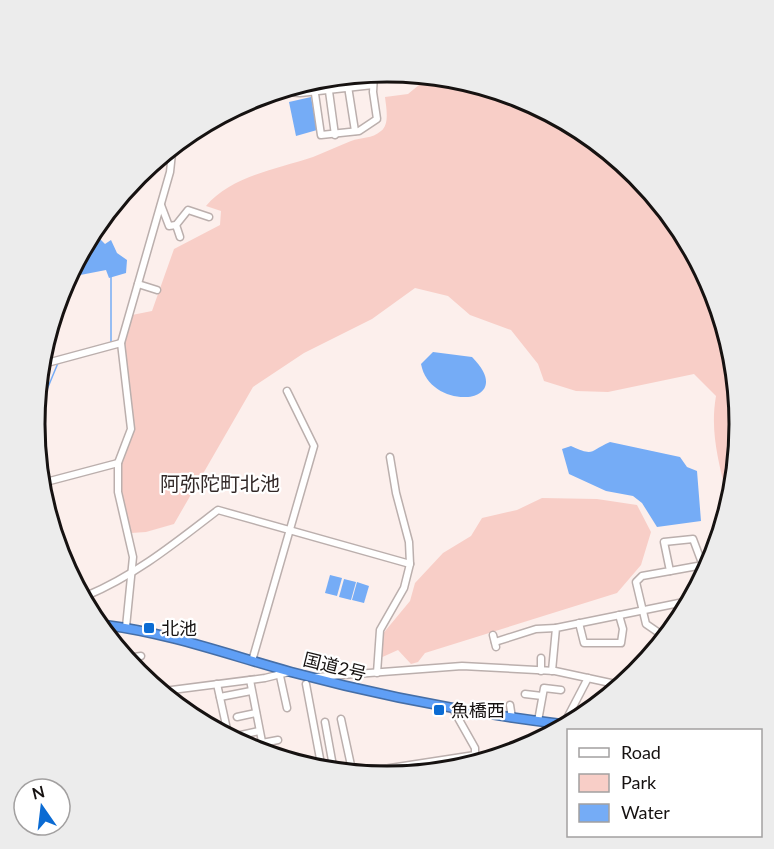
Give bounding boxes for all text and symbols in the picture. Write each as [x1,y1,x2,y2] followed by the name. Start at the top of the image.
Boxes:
[160,471,280,495] district label: 阿弥陀町北池
[161,617,197,639] place label: 北池
[142,621,156,635] marker: 北池
[301,648,369,684] street label: 国道2号
[451,699,505,721] place label: 魚橋西
[432,703,446,717] marker: 魚橋西
[567,729,762,837] legend
[621,741,661,763] text: Road
[621,771,657,793] text: Park
[12,777,72,837] north arrow
[30,781,47,803] text: N
[621,801,670,823] text: Water

